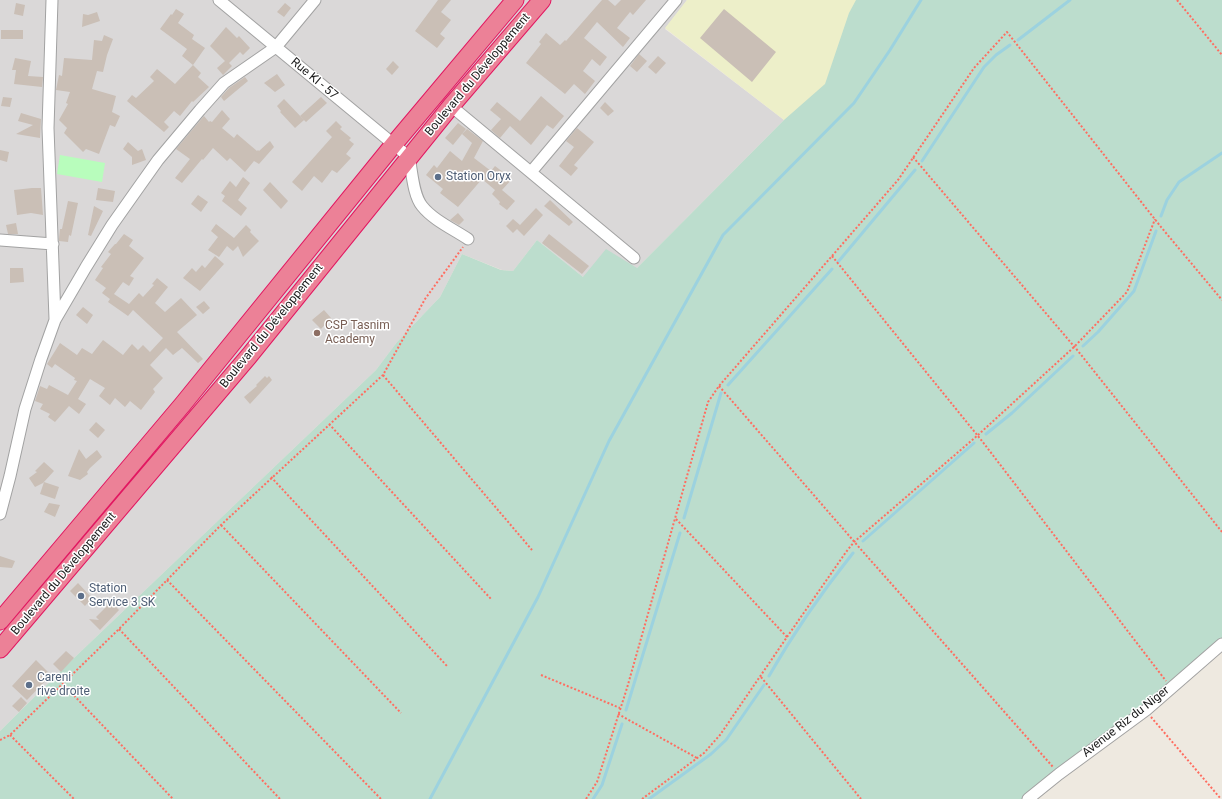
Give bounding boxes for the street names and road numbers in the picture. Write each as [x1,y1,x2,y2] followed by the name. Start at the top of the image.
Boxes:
[422,11,534,139] street label: Boulevard du Développement
[288,55,340,103] street label: Rue KI - 57
[217,261,327,391] street label: Boulevard du Développement
[8,510,120,638] street label: Boulevard du Développement
[1080,684,1172,760] street label: Avenue Riz du Niger

